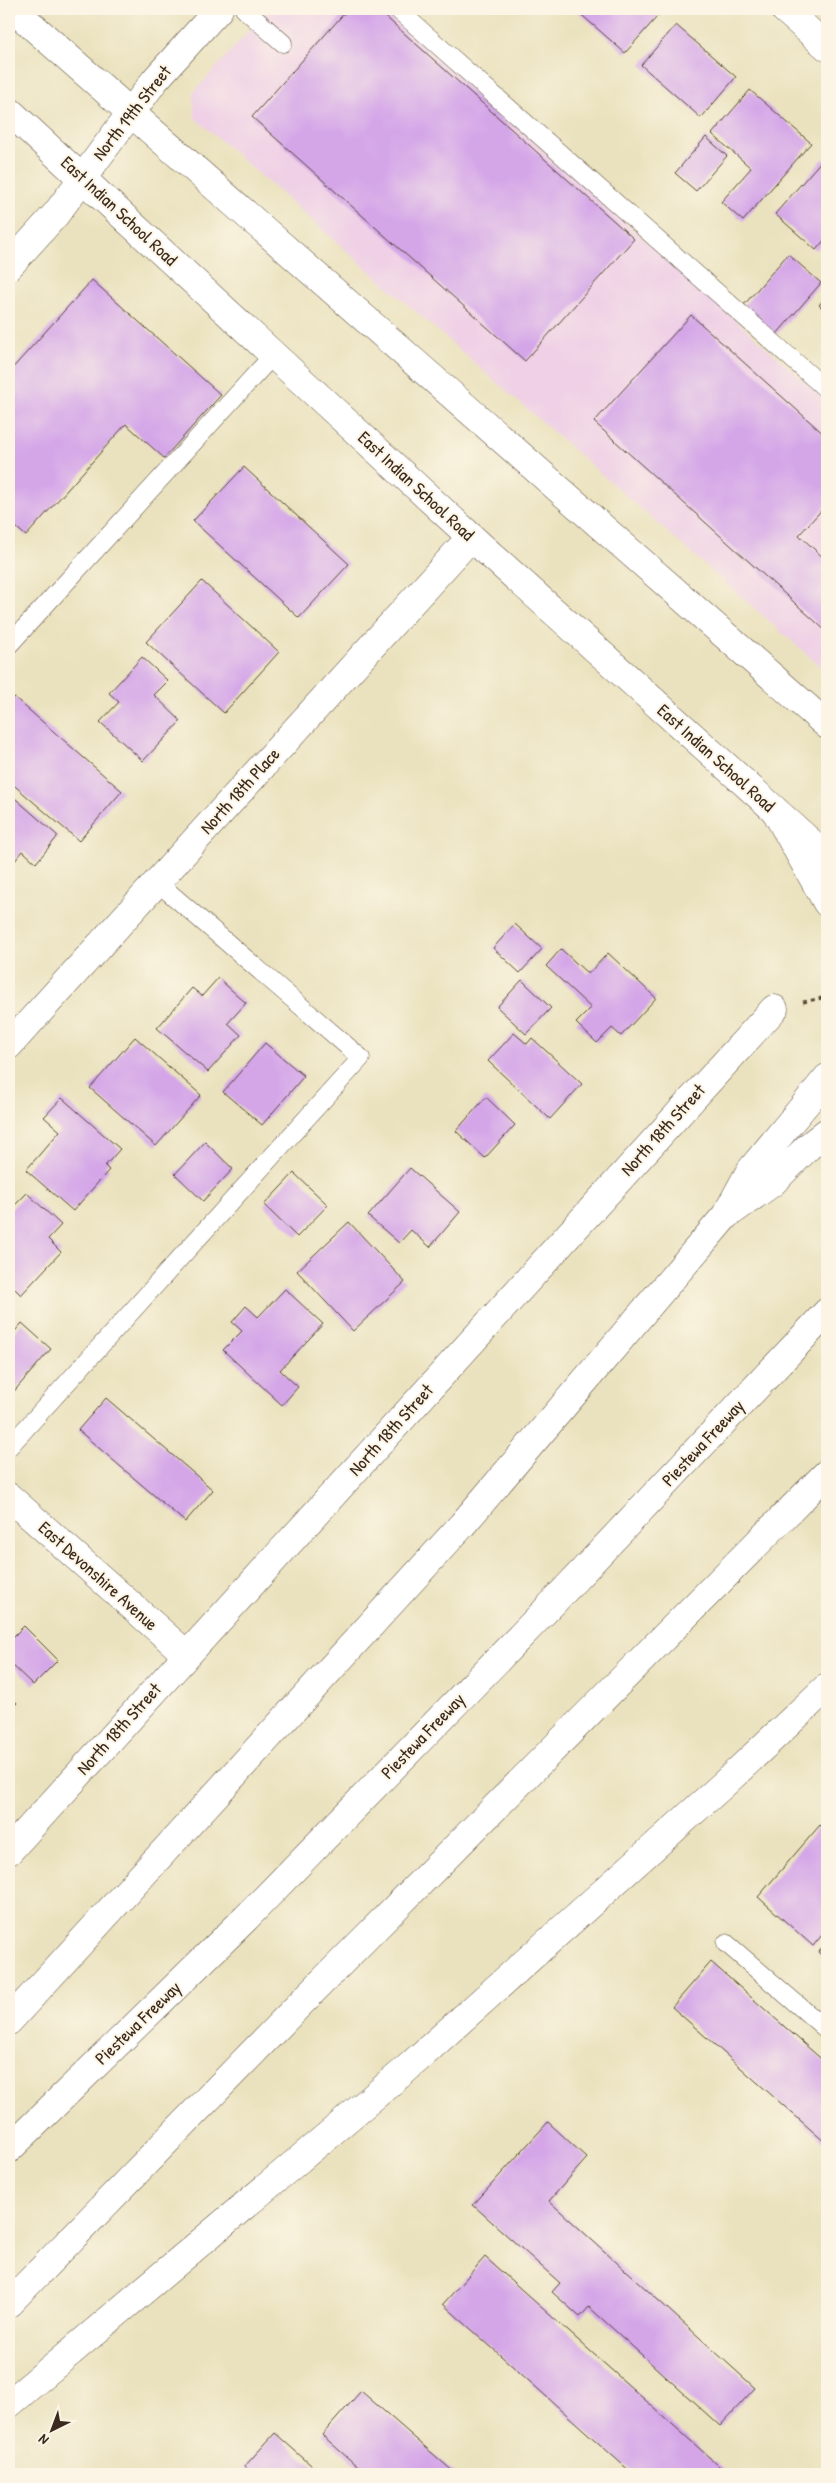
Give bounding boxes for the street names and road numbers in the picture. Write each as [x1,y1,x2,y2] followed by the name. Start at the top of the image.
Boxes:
[86,59,177,166] street label: North 19th Street
[56,150,183,271] street label: East Indian School Road
[353,425,480,546] street label: East Indian School Road
[652,698,781,817] street label: East Indian School Road
[194,742,285,839] street label: North 18th Place
[615,1078,711,1181] street label: North 18th Street
[343,1378,439,1481] street label: North 18th Street
[656,1393,750,1492] street label: Piestewa Freeway
[33,1515,164,1636] street label: East Devonshire Avenue
[71,1677,167,1780] street label: North 18th Street
[375,1687,470,1784] street label: Piestewa Freeway
[89,1975,186,2070] street label: Piestewa Freeway

